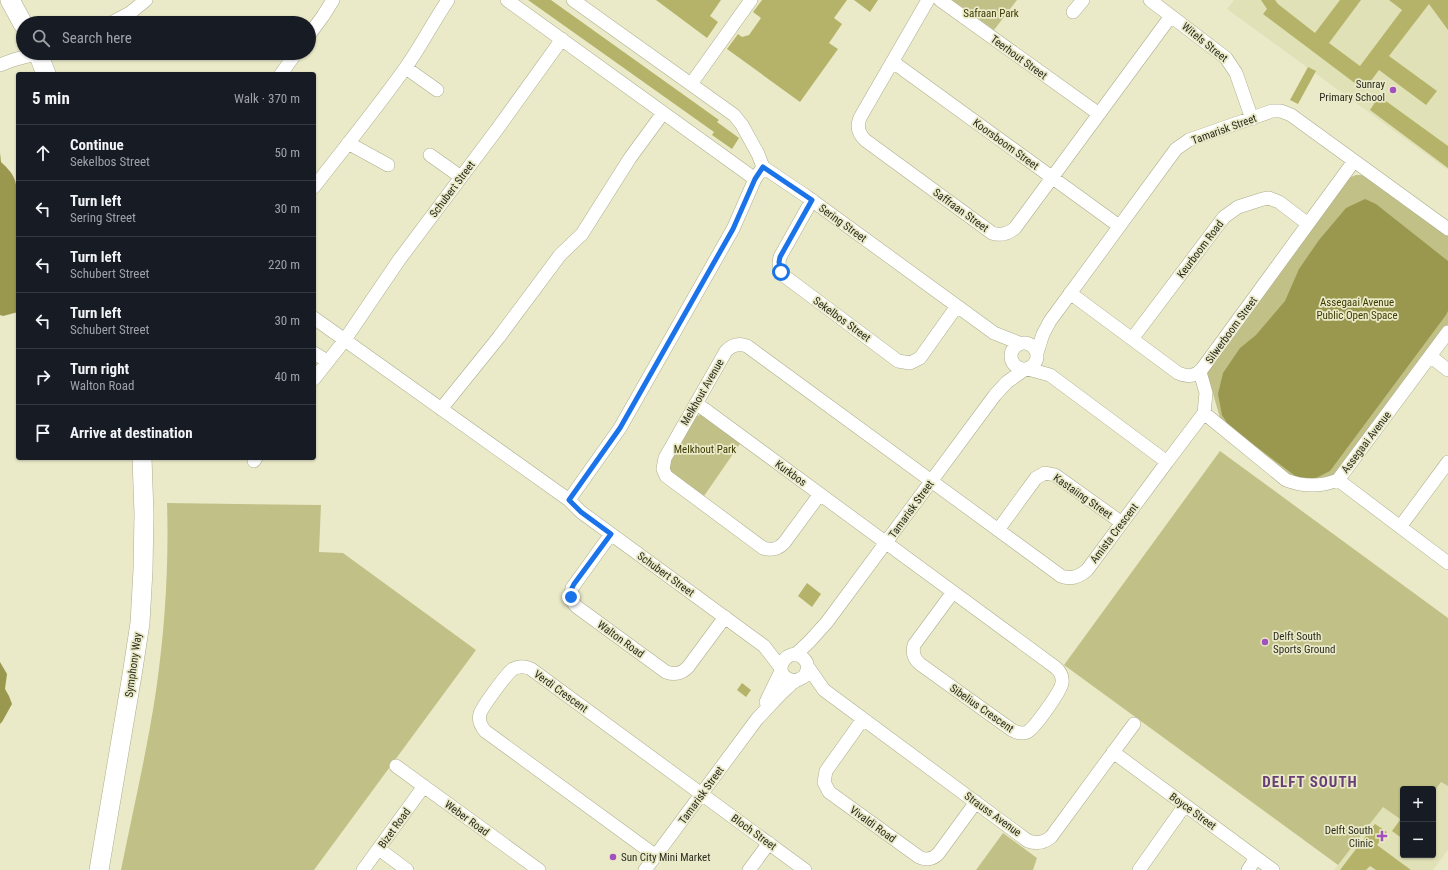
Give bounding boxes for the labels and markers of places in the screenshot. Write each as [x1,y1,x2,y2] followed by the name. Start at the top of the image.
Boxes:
[1319,78,1385,104] place label: Sunray Primary School
[1388,85,1398,95] marker: Sunray Primary School
[1273,630,1335,656] place label: Delft South Sports Ground
[1260,637,1270,647] marker: Delft South Sports Ground
[1325,824,1373,850] place label: Delft South Clinic
[1376,830,1388,842] marker: Delft South Clinic
[621,851,710,864] place label: Sun City Mini Market
[608,852,618,862] marker: Sun City Mini Market

